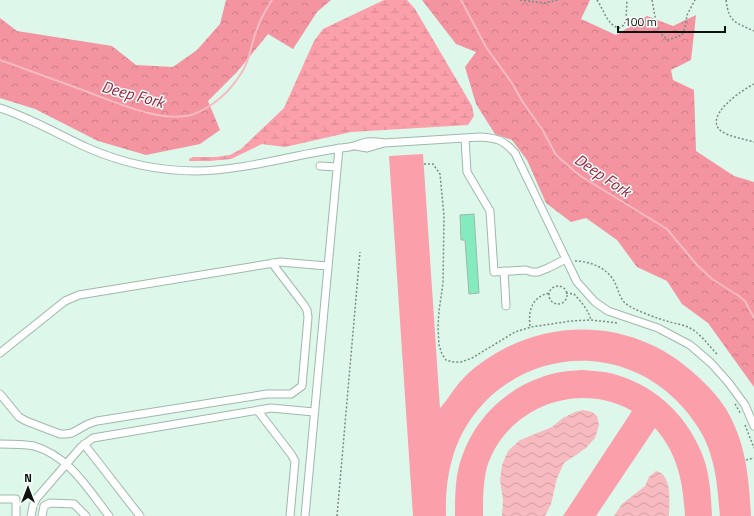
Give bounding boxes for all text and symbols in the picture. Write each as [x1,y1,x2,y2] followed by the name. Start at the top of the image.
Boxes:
[618,8,725,34] scale bar
[624,12,657,31] text: 100 m
[99,74,169,114] water label: Deep Fork
[570,147,638,204] water label: Deep Fork
[8,468,48,508] north arrow
[24,470,32,486] text: N

